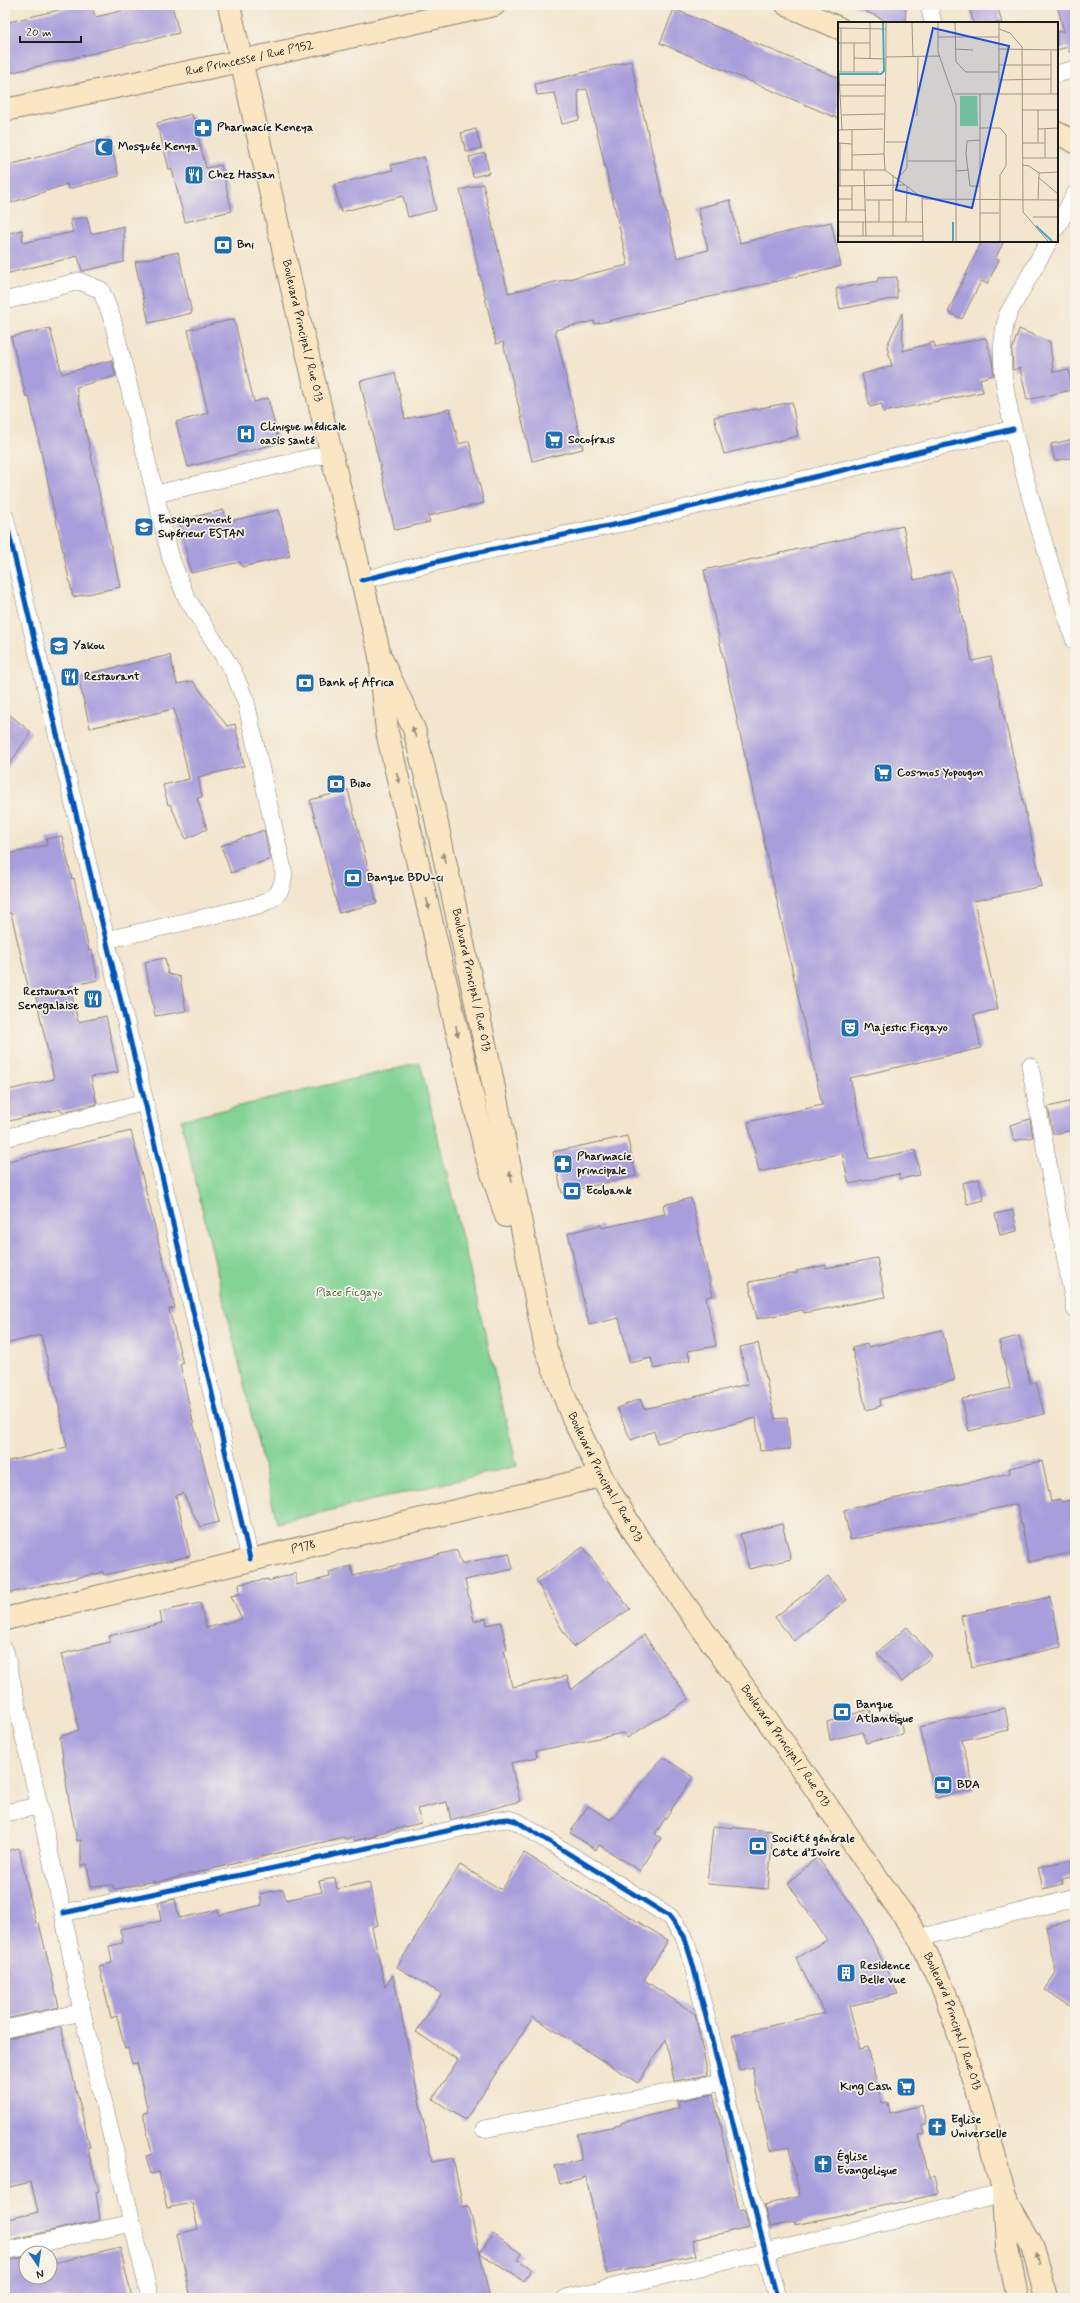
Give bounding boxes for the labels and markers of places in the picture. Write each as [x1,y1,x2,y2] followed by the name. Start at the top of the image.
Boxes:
[192,117,214,139] pharmacy icon: Pharmacie Keneya
[217,120,313,136] place label: Pharmacie Keneya
[93,136,115,158] mosque icon: Mosquée Kenya
[118,139,198,155] place label: Mosquée Kenya
[183,164,205,186] restaurant icon: Chez Hassan
[208,167,275,183] place label: Chez Hassan
[212,234,234,256] bank icon: Bni
[237,237,254,253] place label: Bni
[260,419,347,449] place label: Clinique médicale oasis santé
[235,423,257,445] hospital icon: Clinique médicale oasis santé
[543,429,565,451] supermarket icon: Socofrais
[568,432,615,448] place label: Socofrais
[158,512,244,542] place label: Enseignement Supérieur ESTAN
[133,516,155,538] school or university icon: Enseignement Supérieur ESTAN
[48,635,70,657] school or university icon: Yakou
[73,638,105,654] place label: Yakou
[59,666,81,688] restaurant icon: Restaurant
[84,669,140,685] place label: Restaurant
[294,672,316,694] bank icon: Bank of Africa
[319,675,394,691] place label: Bank of Africa
[872,762,894,784] supermarket icon: Cosmos Yopougon
[897,765,984,781] place label: Cosmos Yopougon
[325,773,347,795] bank icon: Biao
[350,776,371,792] place label: Biao
[342,867,364,889] bank icon: Banque BDU-ci
[367,870,444,886] place label: Banque BDU-ci
[18,984,79,1015] place label: Restaurant Senegalaise
[82,988,104,1010] restaurant icon: Restaurant Senegalaise
[839,1017,861,1039] theatre icon: Majestic Ficgayo
[864,1020,948,1036] place label: Majestic Ficgayo
[577,1149,632,1179] place label: Pharmacie principale
[552,1153,574,1175] pharmacy icon: Pharmacie principale
[561,1180,583,1202] bank icon: Ecobank
[586,1183,632,1199] place label: Ecobank
[856,1697,914,1727] place label: Banque Atlantique
[831,1701,853,1723] bank icon: Banque Atlantique
[932,1774,954,1796] bank icon: BDA
[957,1777,980,1793] place label: BDA
[772,1831,856,1861] place label: Société générale Côte d’Ivoire
[747,1835,769,1857] bank icon: Société générale Côte d’Ivoire
[860,1958,911,1988] place label: Residence Belle vue
[835,1962,857,1984] building icon: Residence Belle vue
[895,2076,917,2098] supermarket icon: King Cash
[840,2079,892,2096] place label: King Cash
[951,2112,1008,2142] place label: Eglise Universelle
[926,2116,948,2138] church icon: Eglise Universelle
[837,2149,898,2180] place label: Église Evangelique
[812,2153,834,2175] church icon: Église Evangelique

